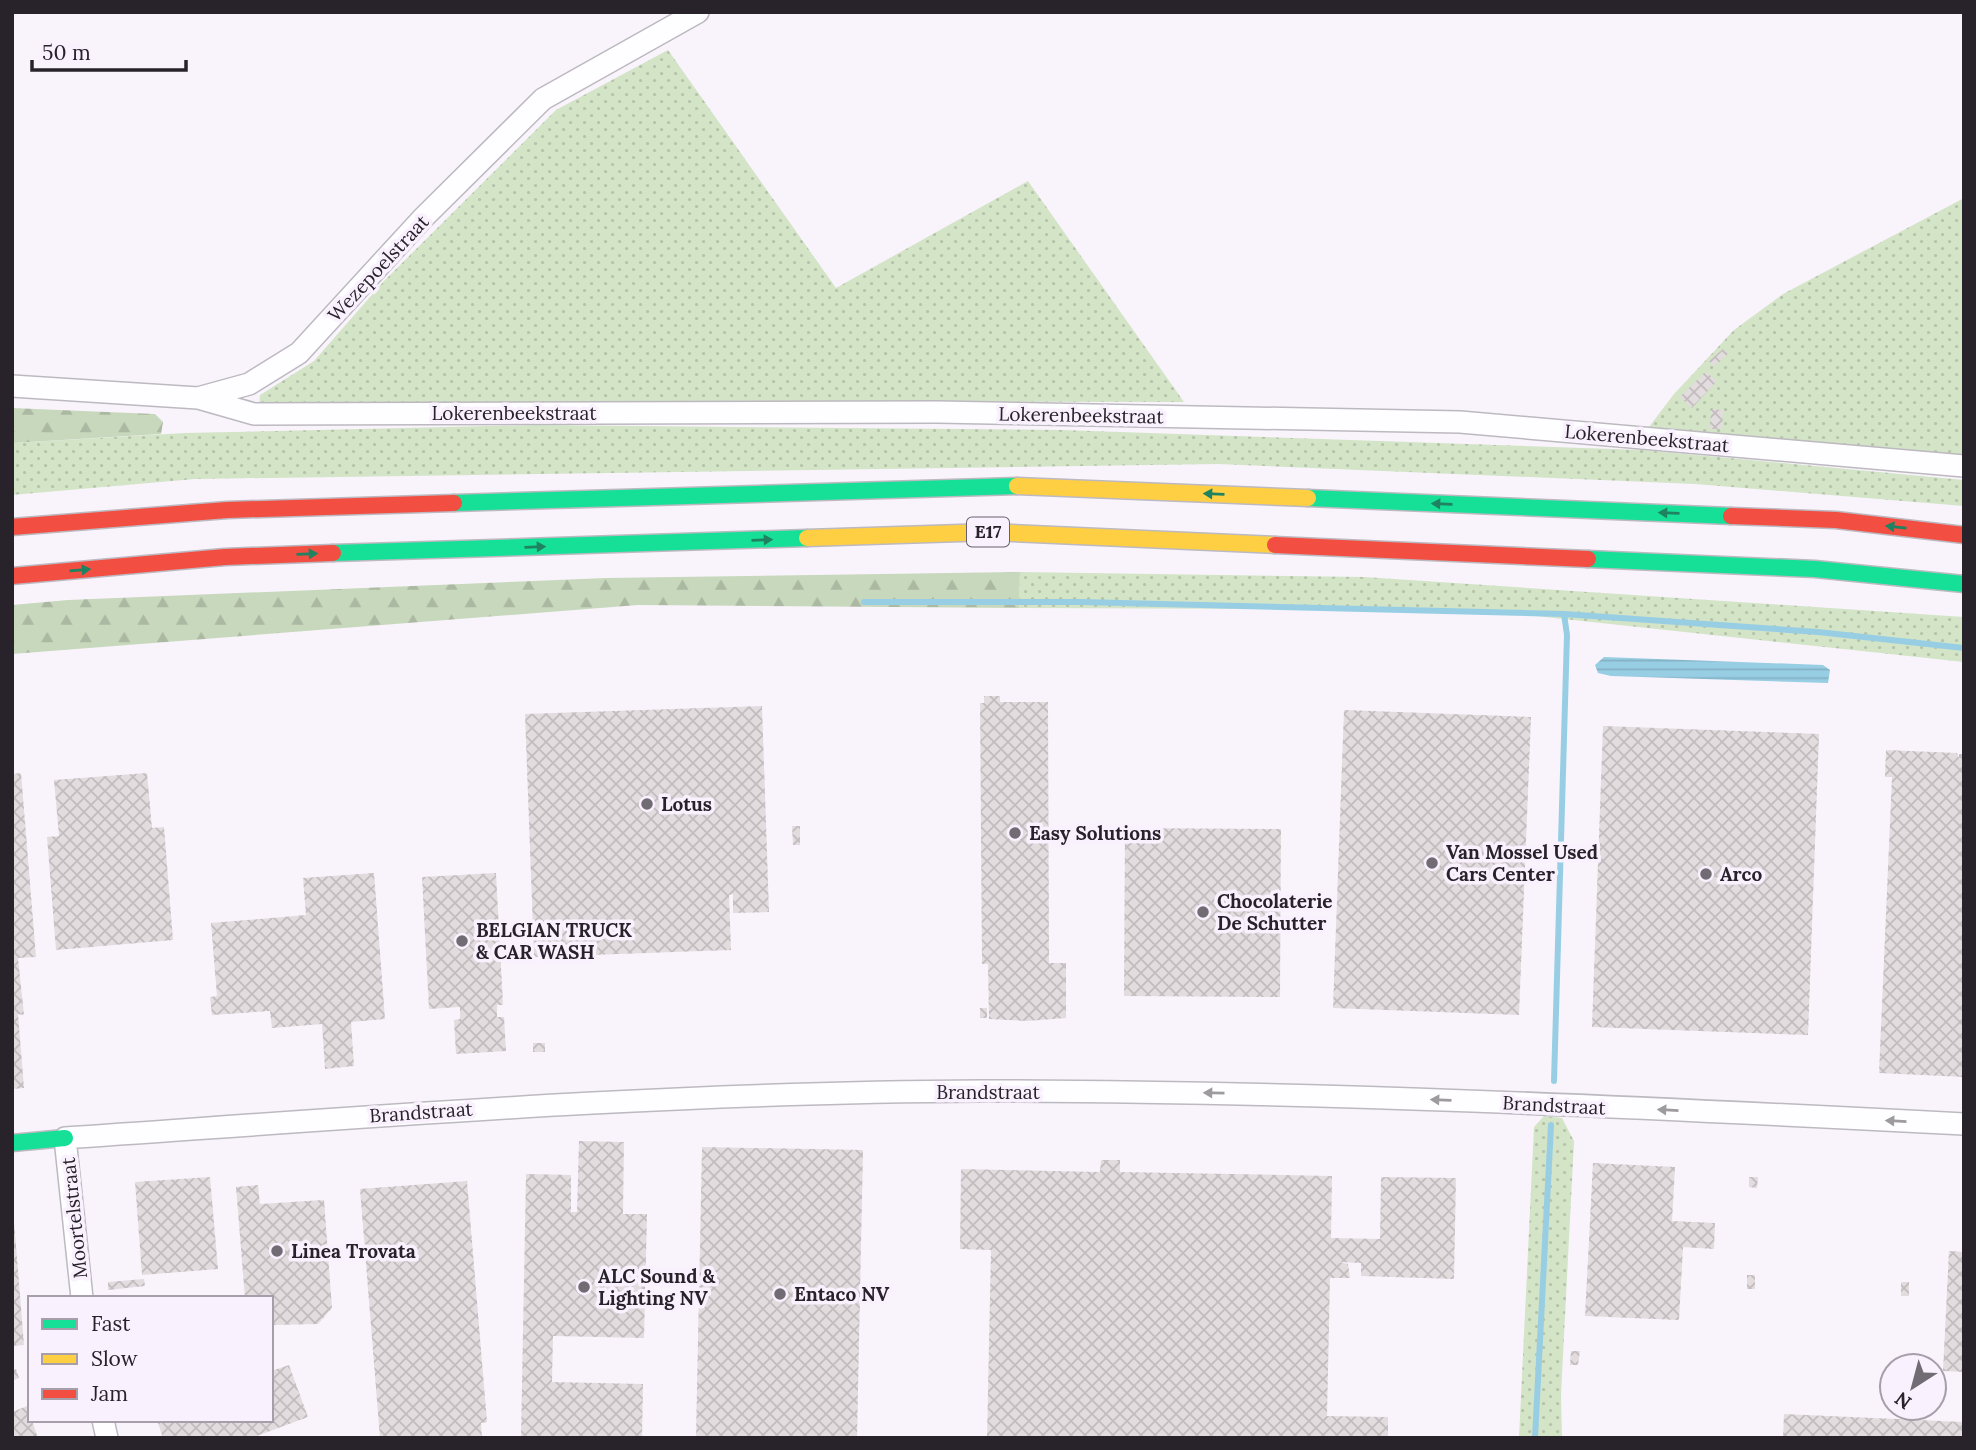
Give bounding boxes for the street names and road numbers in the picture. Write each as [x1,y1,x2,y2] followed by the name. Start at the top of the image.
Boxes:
[322,209,434,326] street label: Wezepoelstraat
[431,401,597,425] street label: Lokerenbeekstraat
[998,402,1164,428] street label: Lokerenbeekstraat
[1564,419,1731,457] street label: Lokerenbeekstraat
[967,518,1009,546] road number: E17
[936,1080,1040,1104] street label: Brandstraat
[1502,1090,1607,1120] street label: Brandstraat
[369,1096,474,1128] street label: Brandstraat
[56,1156,92,1280] street label: Moortelstraat

